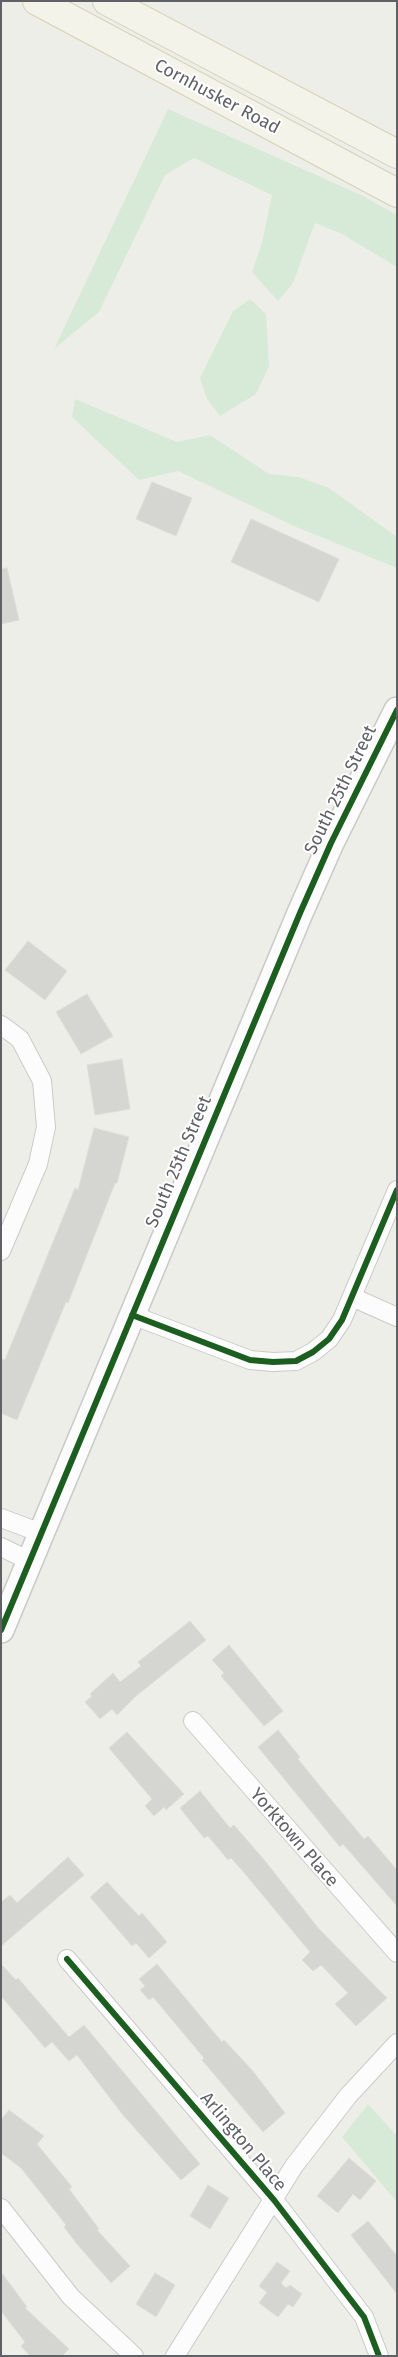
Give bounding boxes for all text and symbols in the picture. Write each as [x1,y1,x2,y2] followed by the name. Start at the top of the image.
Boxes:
[150,55,284,139] street label: Cornhusker Road
[300,722,382,858] street label: South 25th Street
[141,1093,217,1231] street label: South 25th Street
[245,1784,343,1892] street label: Yorktown Place
[195,2088,291,2196] street label: Arlington Place

